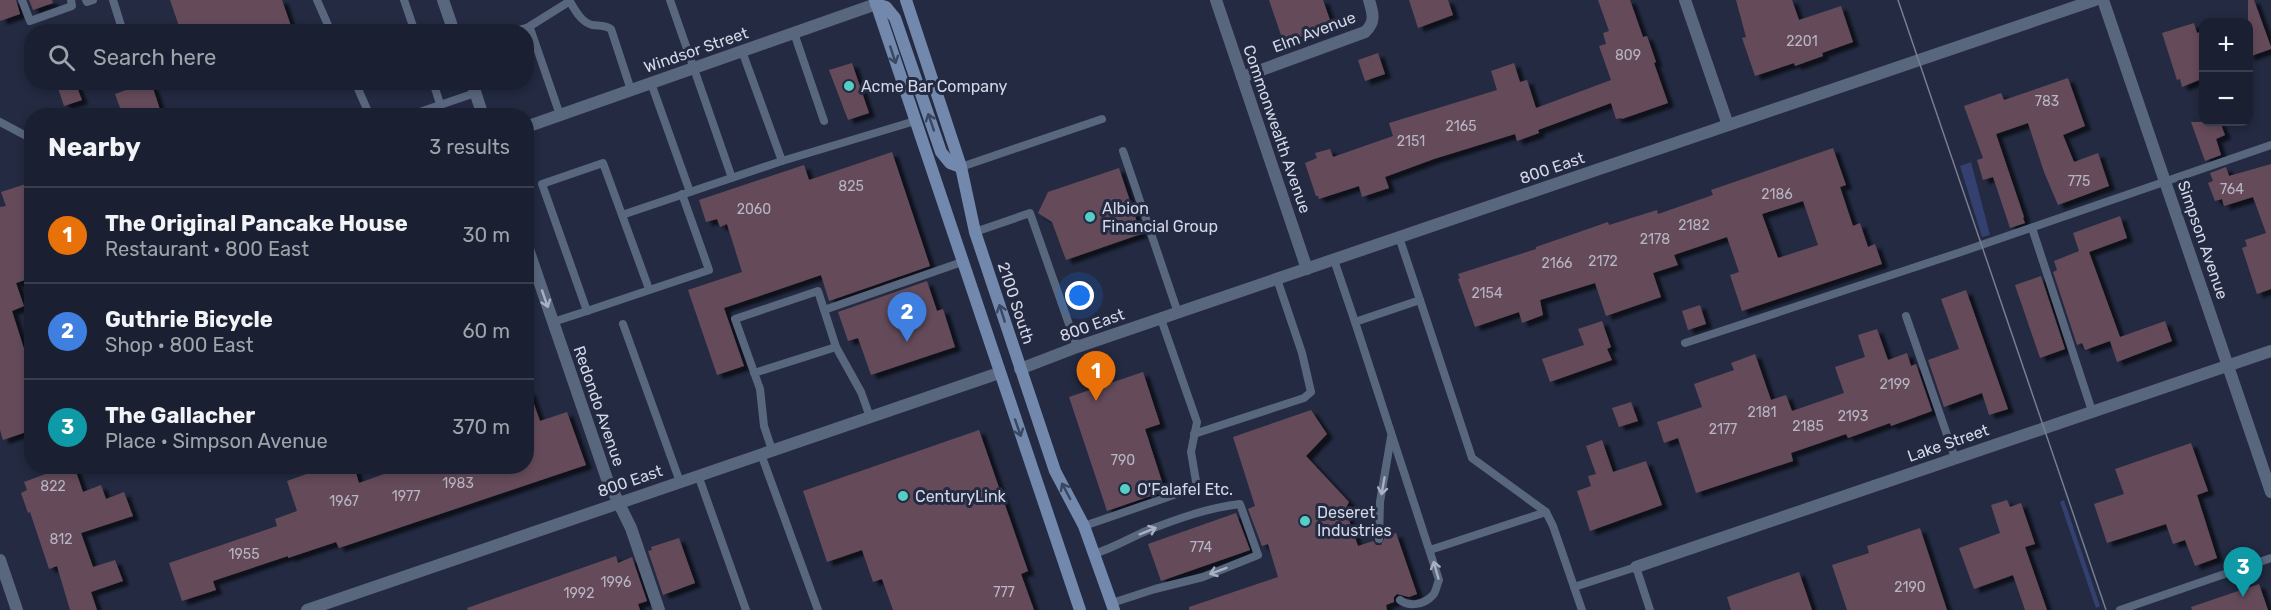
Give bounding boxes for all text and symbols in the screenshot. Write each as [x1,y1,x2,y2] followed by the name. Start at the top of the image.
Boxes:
[1270,7,1358,57] street label: Elm Avenue
[2199,18,2253,126] map controls
[2199,18,2253,72] button: +
[641,23,751,77] street label: Windsor Street
[24,24,534,90] search box
[1786,33,1818,50] house number: 2201
[45,41,78,74] icon: search
[1239,42,1315,216] street label: Commonwealth Avenue
[93,44,216,71] text: Search here
[889,46,900,64] one-way arrow
[1615,47,1641,64] house number: 809
[2199,72,2253,126] button: −
[861,77,1008,96] place label: Acme Bar Company
[842,79,856,93] marker: Acme Bar Company
[2035,93,2059,110] house number: 783
[924,113,935,131] one-way arrow
[1446,118,1476,135] house number: 2165
[48,132,141,163] text: Nearby
[1397,133,1425,150] house number: 2151
[429,135,510,159] text: 3 results
[1517,148,1587,188] street label: 800 East
[2068,173,2090,190] house number: 775
[838,178,864,195] house number: 825
[2174,178,2232,302] street label: Simpson Avenue
[2220,181,2244,198] house number: 764
[1761,186,1793,203] house number: 2186
[1102,199,1218,236] place label: Albion Financial Group
[737,201,771,218] house number: 2060
[105,210,408,237] text: The Original Pancake House
[1083,210,1097,224] marker: Albion Financial Group
[1678,217,1710,234] house number: 2182
[63,223,72,247] text: 1
[463,223,510,247] text: 30 m
[1640,231,1670,248] house number: 2178
[105,237,309,261] text: Restaurant · 800 East
[1588,253,1618,270] house number: 2172
[1541,255,1573,272] house number: 2166
[994,260,1038,346] street label: 2100 South
[1065,281,1094,310] your location
[1471,285,1503,302] house number: 2154
[541,289,552,308] one-way arrow
[888,292,926,342] pin: 2
[996,304,1007,323] one-way arrow
[1057,305,1127,345] street label: 800 East
[105,306,273,333] text: Guthrie Bicycle
[61,319,74,343] text: 2
[463,319,510,343] text: 60 m
[105,333,254,357] text: Shop · 800 East
[570,343,629,469] street label: Redondo Avenue
[1076,352,1116,401] pin: 1
[1880,376,1910,393] house number: 2199
[105,402,255,429] text: The Gallacher
[1747,404,1777,421] house number: 2181
[1838,408,1868,425] house number: 2193
[61,415,74,439] text: 3
[452,415,510,439] text: 370 m
[1014,418,1025,437] one-way arrow
[1792,418,1824,435] house number: 2185
[1905,420,1991,466] street label: Lake Street
[1709,421,1737,438] house number: 2177
[105,429,328,453] text: Place · Simpson Avenue
[1111,452,1135,469] house number: 790
[595,461,665,501] street label: 800 East
[442,475,474,492] house number: 1983
[1377,476,1388,495] one-way arrow
[40,478,66,495] house number: 822
[1137,480,1233,499] place label: O'Falafel Etc.
[1118,482,1132,496] marker: O'Falafel Etc.
[1060,483,1072,500] one-way arrow
[915,487,1007,506] place label: CenturyLink
[392,488,420,505] house number: 1977
[896,489,910,503] marker: CenturyLink
[329,493,359,510] house number: 1967
[1317,503,1392,540] place label: Deseret Industries
[1298,514,1312,528] marker: Deseret Industries
[1138,525,1157,536] one-way arrow
[49,531,73,548] house number: 812
[1190,539,1213,556] house number: 774
[229,546,259,563] house number: 1955
[2224,548,2262,597] pin: 3
[1430,561,1441,580] one-way arrow
[1209,566,1227,577] one-way arrow
[601,574,631,591] house number: 1996
[1894,579,1926,596] house number: 2190
[993,584,1015,601] house number: 777
[564,585,594,602] house number: 1992

